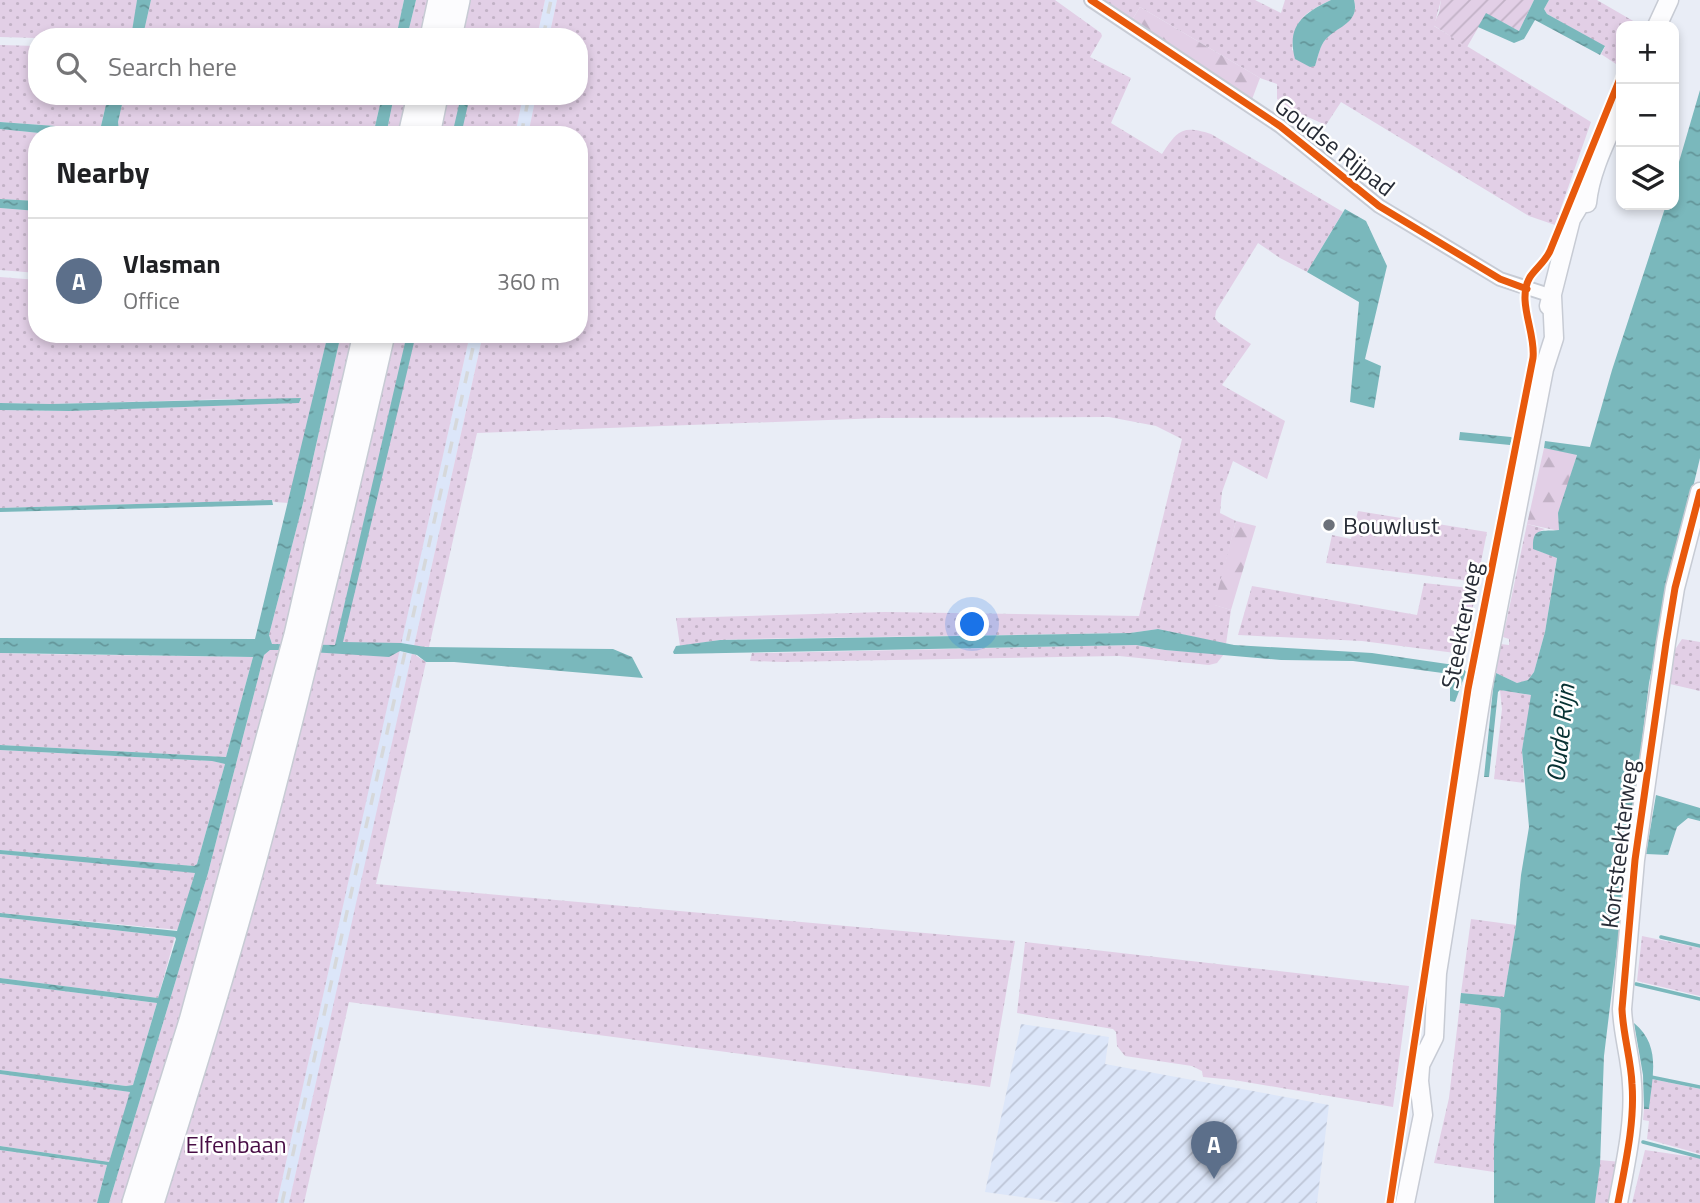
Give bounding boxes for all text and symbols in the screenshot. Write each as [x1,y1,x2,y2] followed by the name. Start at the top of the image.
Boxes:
[1616,21,1679,210] map controls
[1616,21,1679,84] button: +
[28,28,588,105] search box
[108,47,237,86] text: Search here
[52,48,90,86] icon: search
[1616,84,1679,147] button: −
[1267,87,1403,205] street label: Goudse Rijpad
[1616,147,1679,210] button: layers
[56,149,149,195] text: Nearby
[123,244,221,283] text: Vlasman
[72,264,86,299] text: A
[497,264,560,299] text: 360 m
[123,283,180,318] text: Office
[1343,507,1440,543] place label: Bouwlust
[1321,517,1337,533] marker: Bouwlust
[1431,559,1491,691] street label: Steekterweg
[955,607,989,641] your location
[1535,681,1585,784] water label: Oude Rijn
[1591,758,1647,930] street label: Kortsteekterweg
[1191,1121,1237,1179] pin: A
[185,1126,287,1162] park label: Elfenbaan

